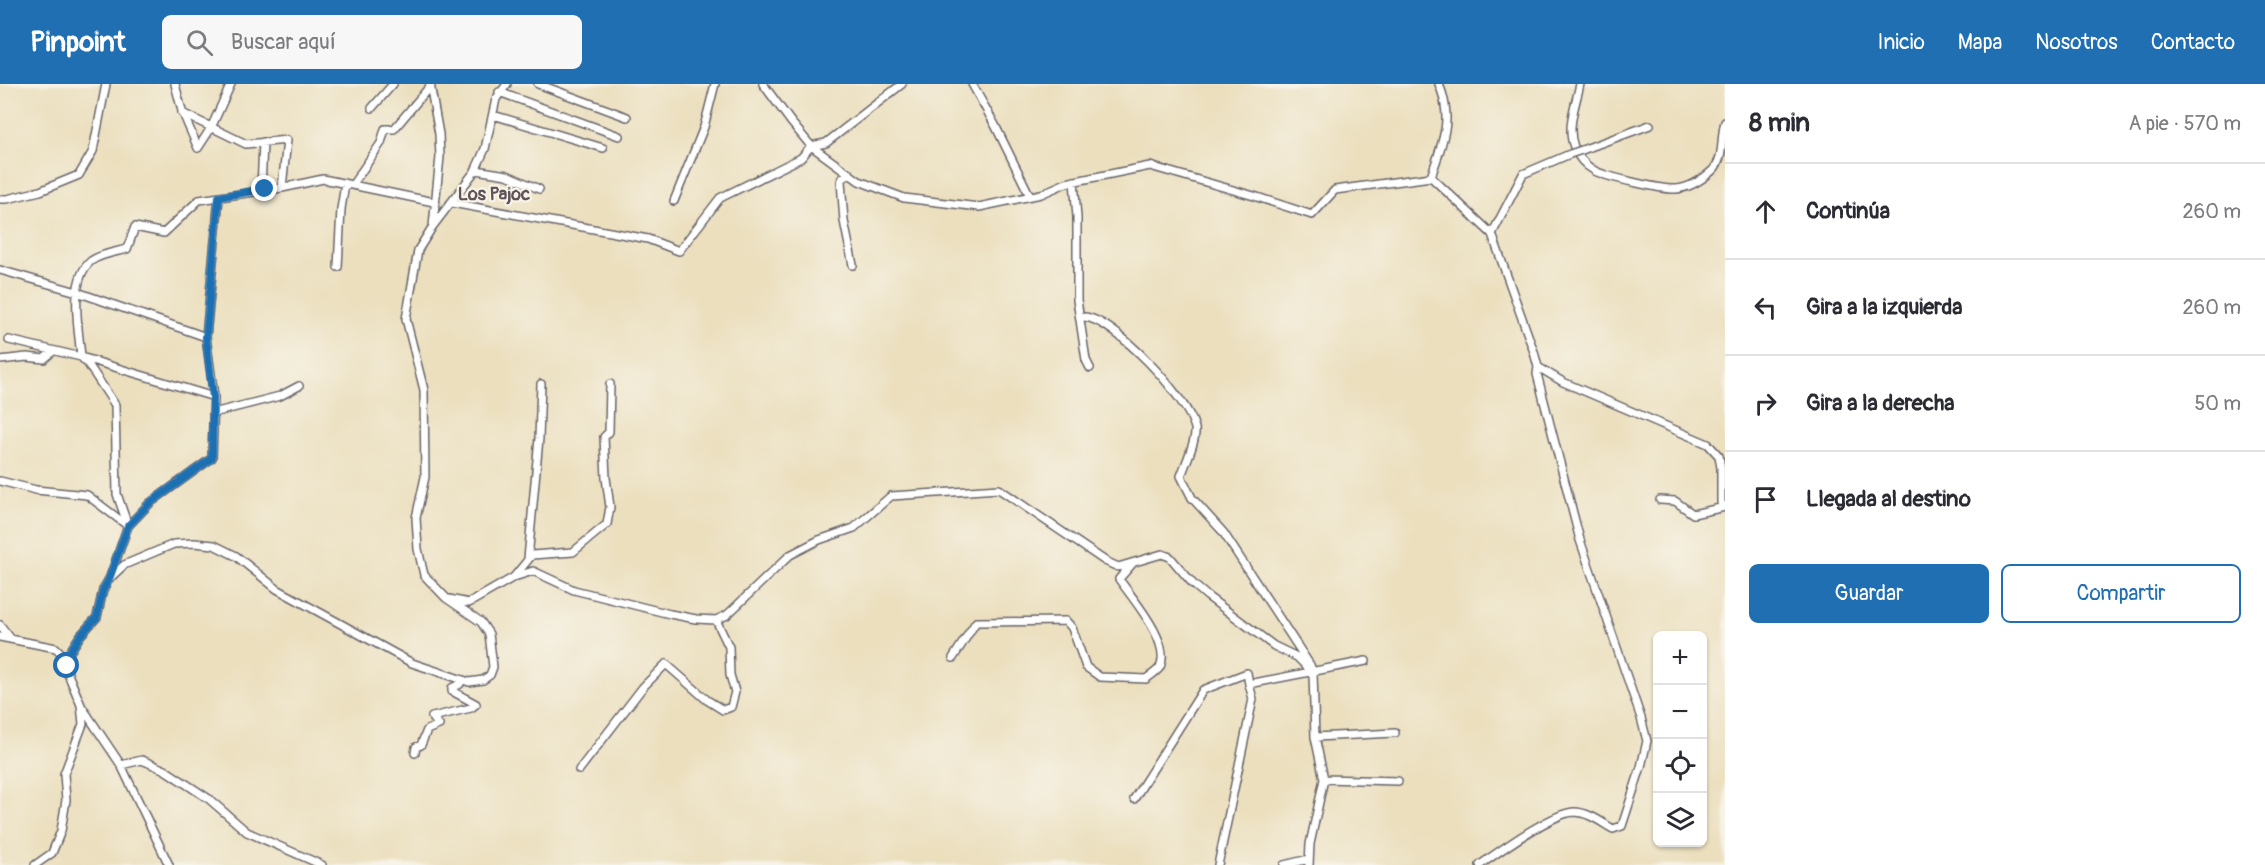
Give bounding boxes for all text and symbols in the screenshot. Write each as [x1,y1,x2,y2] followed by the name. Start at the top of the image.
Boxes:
[162,15,582,69] search box
[30,25,126,60] text: Pinpoint
[183,26,216,59] icon: search
[231,28,336,56] text: Buscar aquí
[1878,29,1925,56] text: Inicio
[1958,29,2002,56] text: Mapa
[2035,29,2118,56] text: Nosotros
[2151,29,2235,56] text: Contacto
[1749,107,1810,139] text: 8 min
[2129,111,2241,136] text: A pie · 570 m
[251,175,277,201] route end
[458,183,530,206] district label: Los Pajoc
[1749,195,1782,228] icon: ahead
[1806,197,1890,225] text: Continúa
[2182,199,2241,224] text: 260 m
[1749,291,1782,324] icon: left
[1806,293,1963,321] text: Gira a la izquierda
[2182,295,2241,320] text: 260 m
[1749,387,1782,420] icon: right
[1806,389,1954,417] text: Gira a la derecha
[2194,391,2241,416] text: 50 m
[1749,483,1782,516] icon: arrive
[1806,485,1971,513] text: Llegada al destino
[1749,564,1989,623] button: Guardar
[2001,564,2241,623] button: Compartir
[1653,631,1707,847] map controls
[1653,631,1707,685] button: +
[53,652,79,678] route start
[1653,685,1707,739] button: −
[1653,739,1707,793] button: locate
[1653,793,1707,847] button: layers

